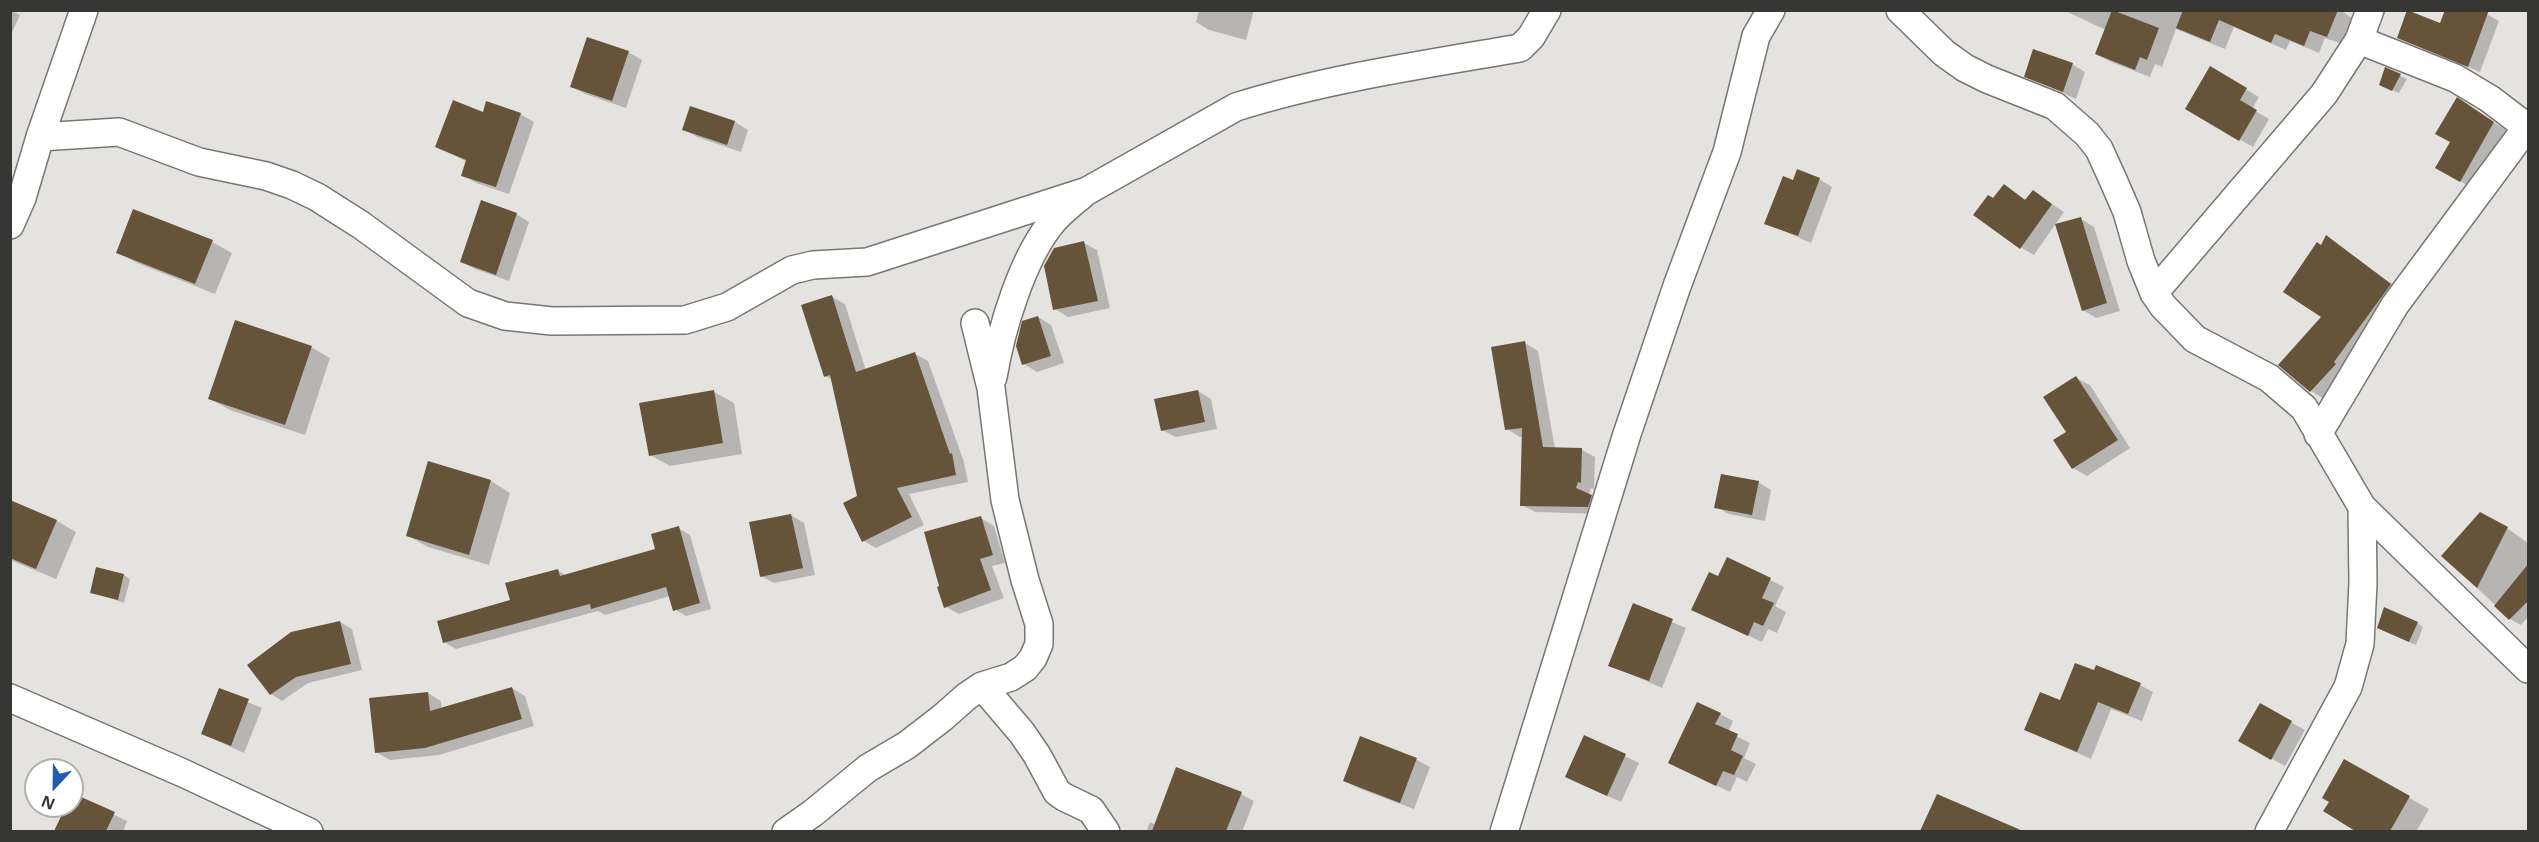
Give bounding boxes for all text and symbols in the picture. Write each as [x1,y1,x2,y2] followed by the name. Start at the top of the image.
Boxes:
[24,758,84,818] north arrow
[38,790,58,815] text: N

